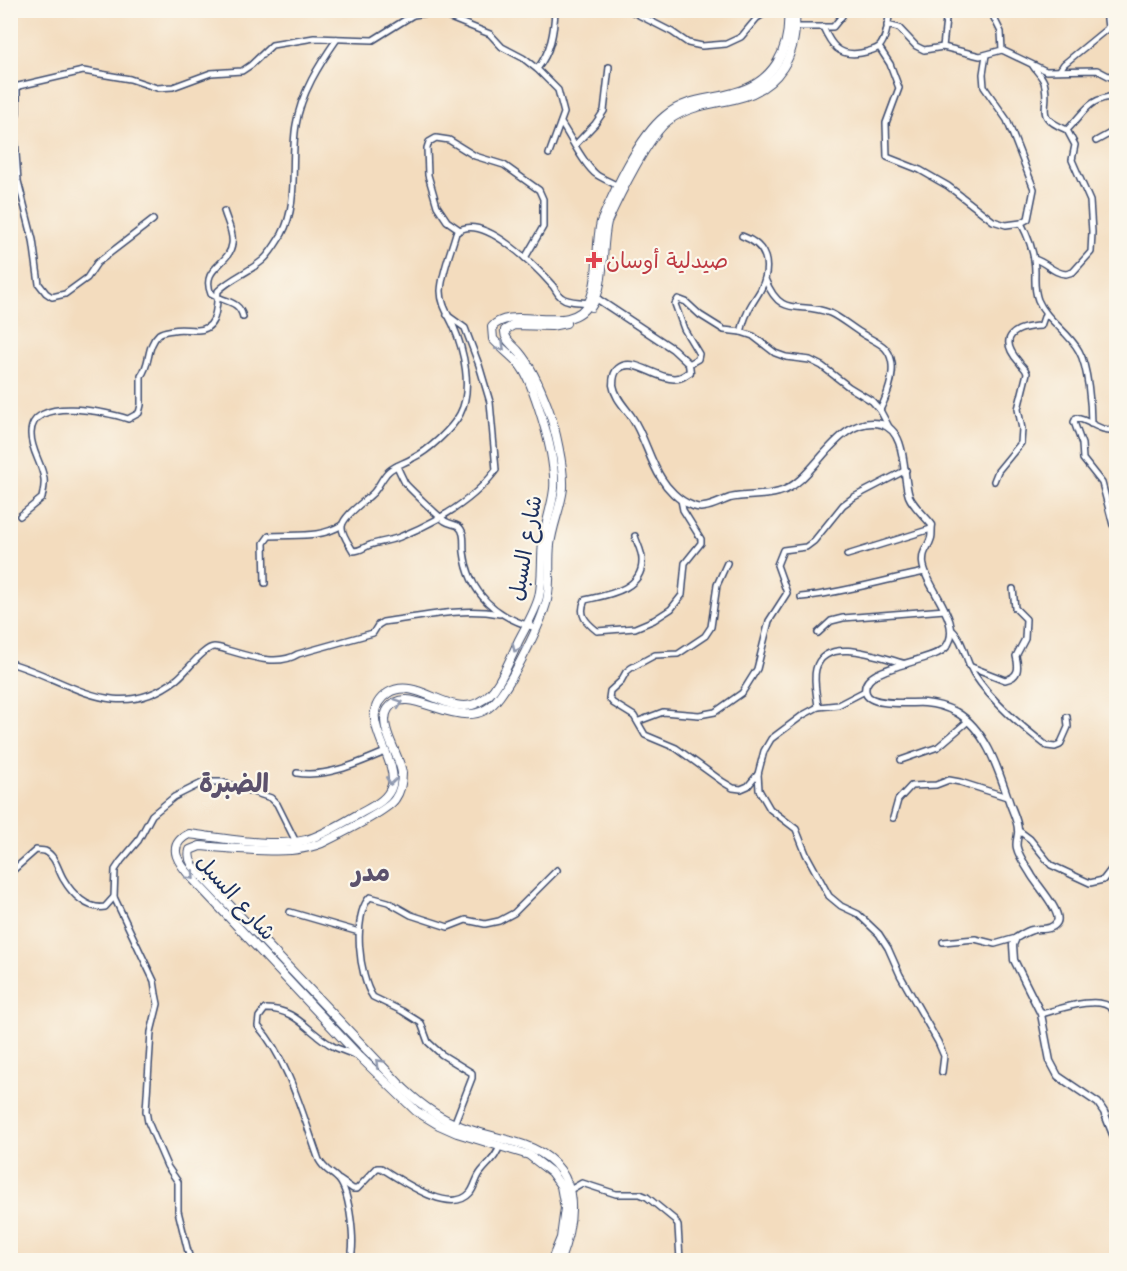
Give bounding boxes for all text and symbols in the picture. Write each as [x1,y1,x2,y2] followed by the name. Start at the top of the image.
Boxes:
[606,246,728,275] place label: صيدلية أوسان
[587,253,601,267] marker: صيدلية أوسان
[495,340,505,351] one-way arrow
[501,493,550,603] street label: شارع السبل
[511,641,523,652] one-way arrow
[394,698,404,711] one-way arrow
[199,765,269,800] district label: الضبرة
[385,776,397,786] one-way arrow
[189,848,283,947] street label: شارع السبل
[350,854,390,889] district label: مدر
[183,869,194,880] one-way arrow
[375,1059,386,1069] one-way arrow

